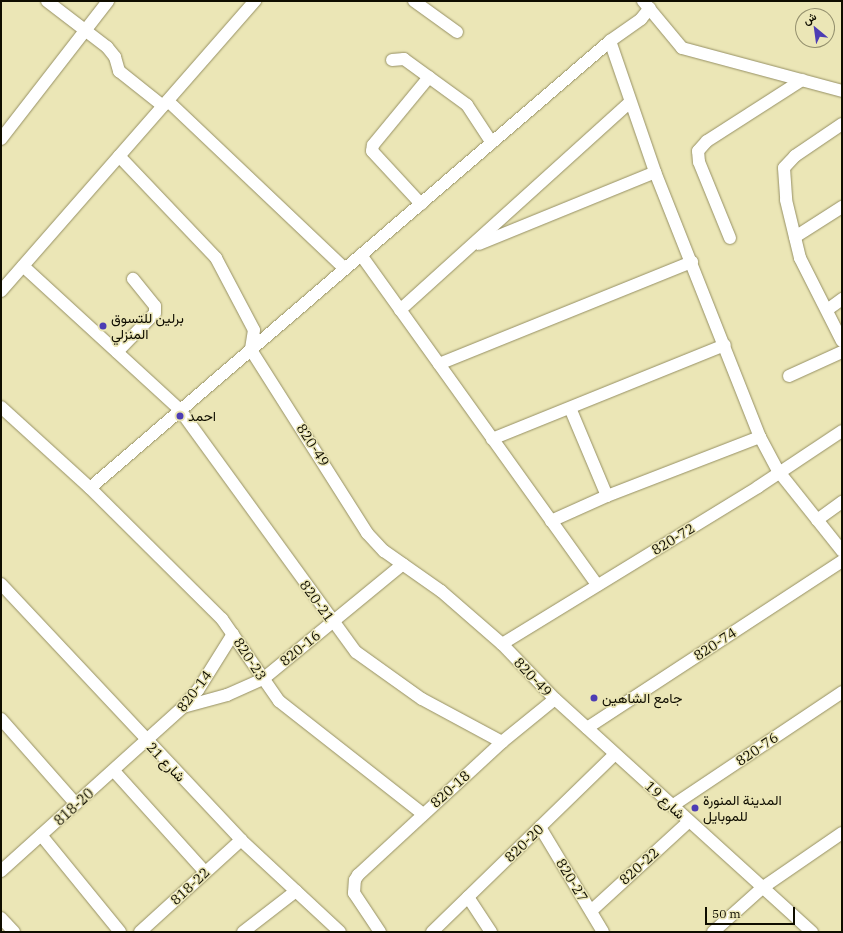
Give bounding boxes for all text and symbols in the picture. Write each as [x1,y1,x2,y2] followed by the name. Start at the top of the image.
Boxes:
[795,8,835,48] north arrow
[800,9,819,28] text: ش
[111,310,184,342] place label: برلين للتسوق المنزلي
[98,321,108,331] marker: برلين للتسوق المنزلي
[188,408,216,424] place label: احمد
[175,411,185,421] marker: احمد
[293,421,333,469] street label: 820-49
[648,520,698,558] street label: 820-72
[296,577,338,625] street label: 820-21
[691,624,739,664] street label: 820-74
[276,627,324,669] street label: 820-16
[230,635,270,683] street label: 820-23
[510,654,556,700] street label: 820-49
[173,667,215,715] street label: 820-14
[602,690,682,706] place label: جامع الشاهين
[589,693,599,703] marker: جامع الشاهين
[733,729,781,769] street label: 820-76
[143,739,189,785] street label: شارع 21
[427,767,473,811] street label: 820-18
[642,777,688,823] street label: شارع 19
[51,785,97,829] street label: 818-20
[703,792,782,824] place label: المدينة المنورة للموبايل
[690,803,700,813] marker: المدينة المنورة للموبايل
[501,820,547,866] street label: 820-20
[616,844,662,888] street label: 820-22
[553,855,591,905] street label: 820-27
[167,864,213,908] street label: 818-22
[707,899,797,925] scale bar
[712,906,741,921] text: 50 m

